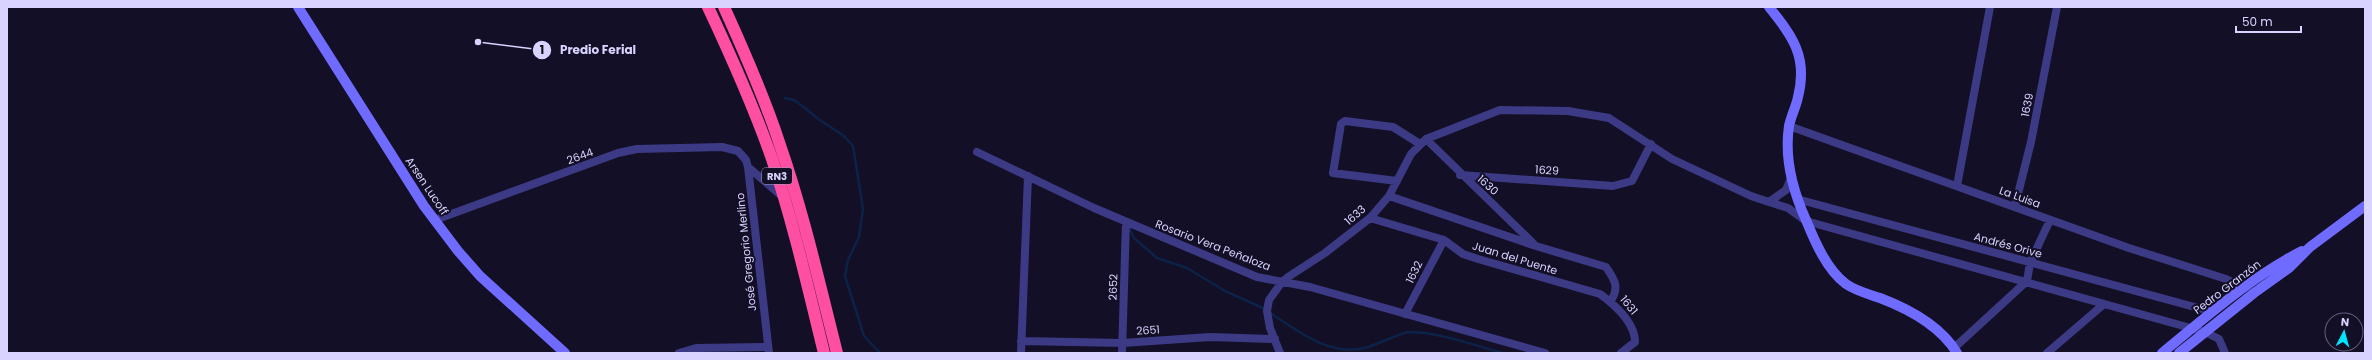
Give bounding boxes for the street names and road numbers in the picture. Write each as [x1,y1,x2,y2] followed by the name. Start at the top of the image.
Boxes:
[2017,92,2037,118] street label: 1639
[565,144,596,168] street label: 2644
[402,154,453,218] street label: Arsen Lucoff
[1535,161,1559,179] street label: 1629
[762,168,792,184] road number: RN3
[1474,171,1502,199] street label: 1630
[1997,182,2043,212] street label: La Luisa
[732,192,760,312] street label: José Gregorio Merlino
[1341,201,1369,229] street label: 1633
[1153,216,1273,274] street label: Rosario Vera Peñaloza
[1972,228,2044,262] street label: Andrés Orive
[1470,237,1560,279] street label: Juan del Puente
[2190,256,2264,318] street label: Pedro Granzón
[1402,258,1426,286] street label: 1632
[1105,273,1121,301] street label: 2652
[1616,292,1642,318] street label: 1631
[1136,321,1160,339] street label: 2651

